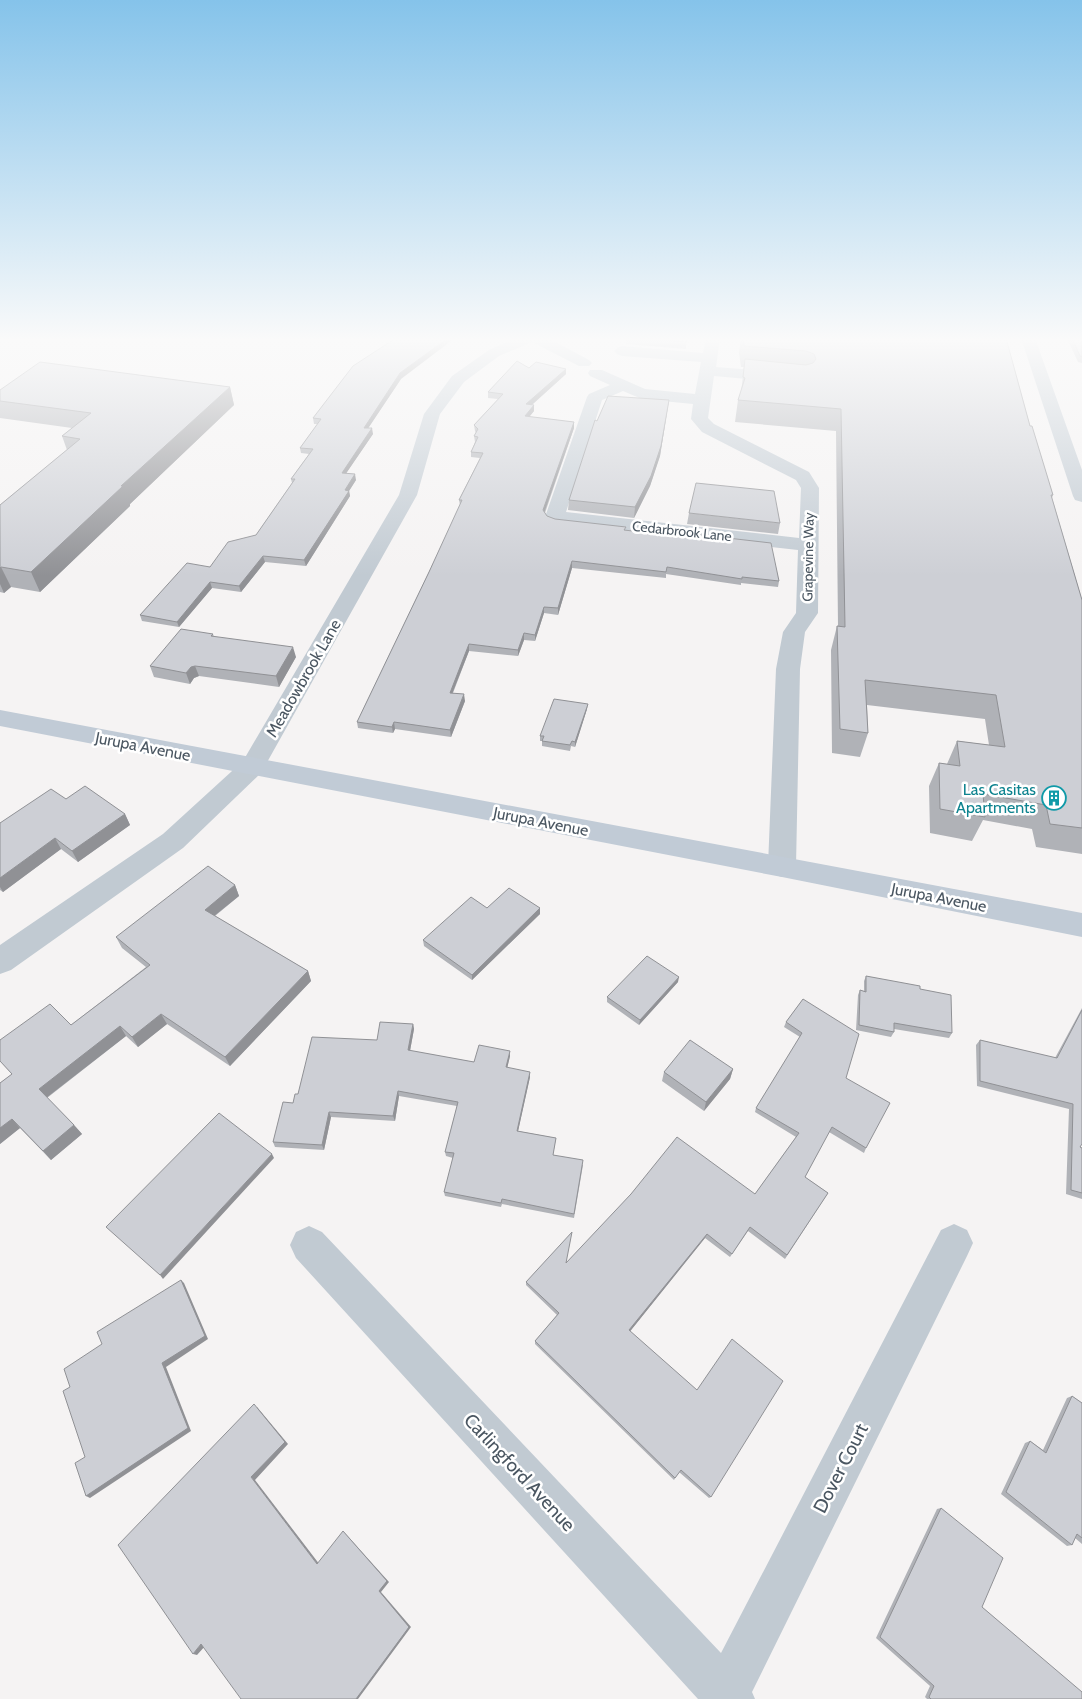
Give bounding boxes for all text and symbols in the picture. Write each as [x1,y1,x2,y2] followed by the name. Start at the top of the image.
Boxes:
[798,512,818,602] street label: Grapevine Way
[631,517,733,545] street label: Cedarbrook Lane
[262,616,345,741] street label: Meadowbrook Lane
[93,728,192,765] street label: Jurupa Avenue
[956,780,1036,817] place label: Las Casitas Apartments
[1041,785,1067,811] building icon: Las Casitas Apartments
[491,803,590,840] street label: Jurupa Avenue
[889,879,988,916] street label: Jurupa Avenue
[459,1409,580,1536] street label: Carlingford Avenue
[808,1419,873,1517] street label: Dover Court

